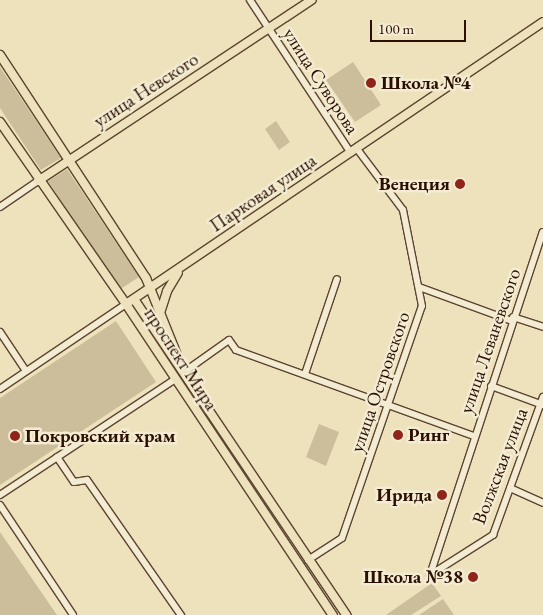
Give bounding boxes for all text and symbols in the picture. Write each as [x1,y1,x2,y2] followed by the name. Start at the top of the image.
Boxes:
[373,10,469,42] scale bar
[378,19,414,38] text: 100 m
[278,23,364,139] street label: улица Суворова
[89,48,203,132] street label: улица Невского
[381,72,471,94] place label: Школа №4
[365,77,377,89] marker: Школа №4
[205,149,321,237] street label: Парковая улица
[379,173,450,195] place label: Венеция
[454,178,466,190] marker: Венеция
[455,266,525,416] street label: улица Леваневского
[139,303,223,415] street label: проспект Мира
[345,309,415,455] street label: улица Островского
[467,405,533,527] street label: Волжская улица
[408,424,449,446] place label: Ринг
[25,425,175,447] place label: Покровский храм
[392,429,404,441] marker: Ринг
[9,430,21,442] marker: Покровский храм
[376,484,432,506] place label: Ирида
[436,489,448,501] marker: Ирида
[363,566,463,588] place label: Школа №38
[467,571,479,583] marker: Школа №38

